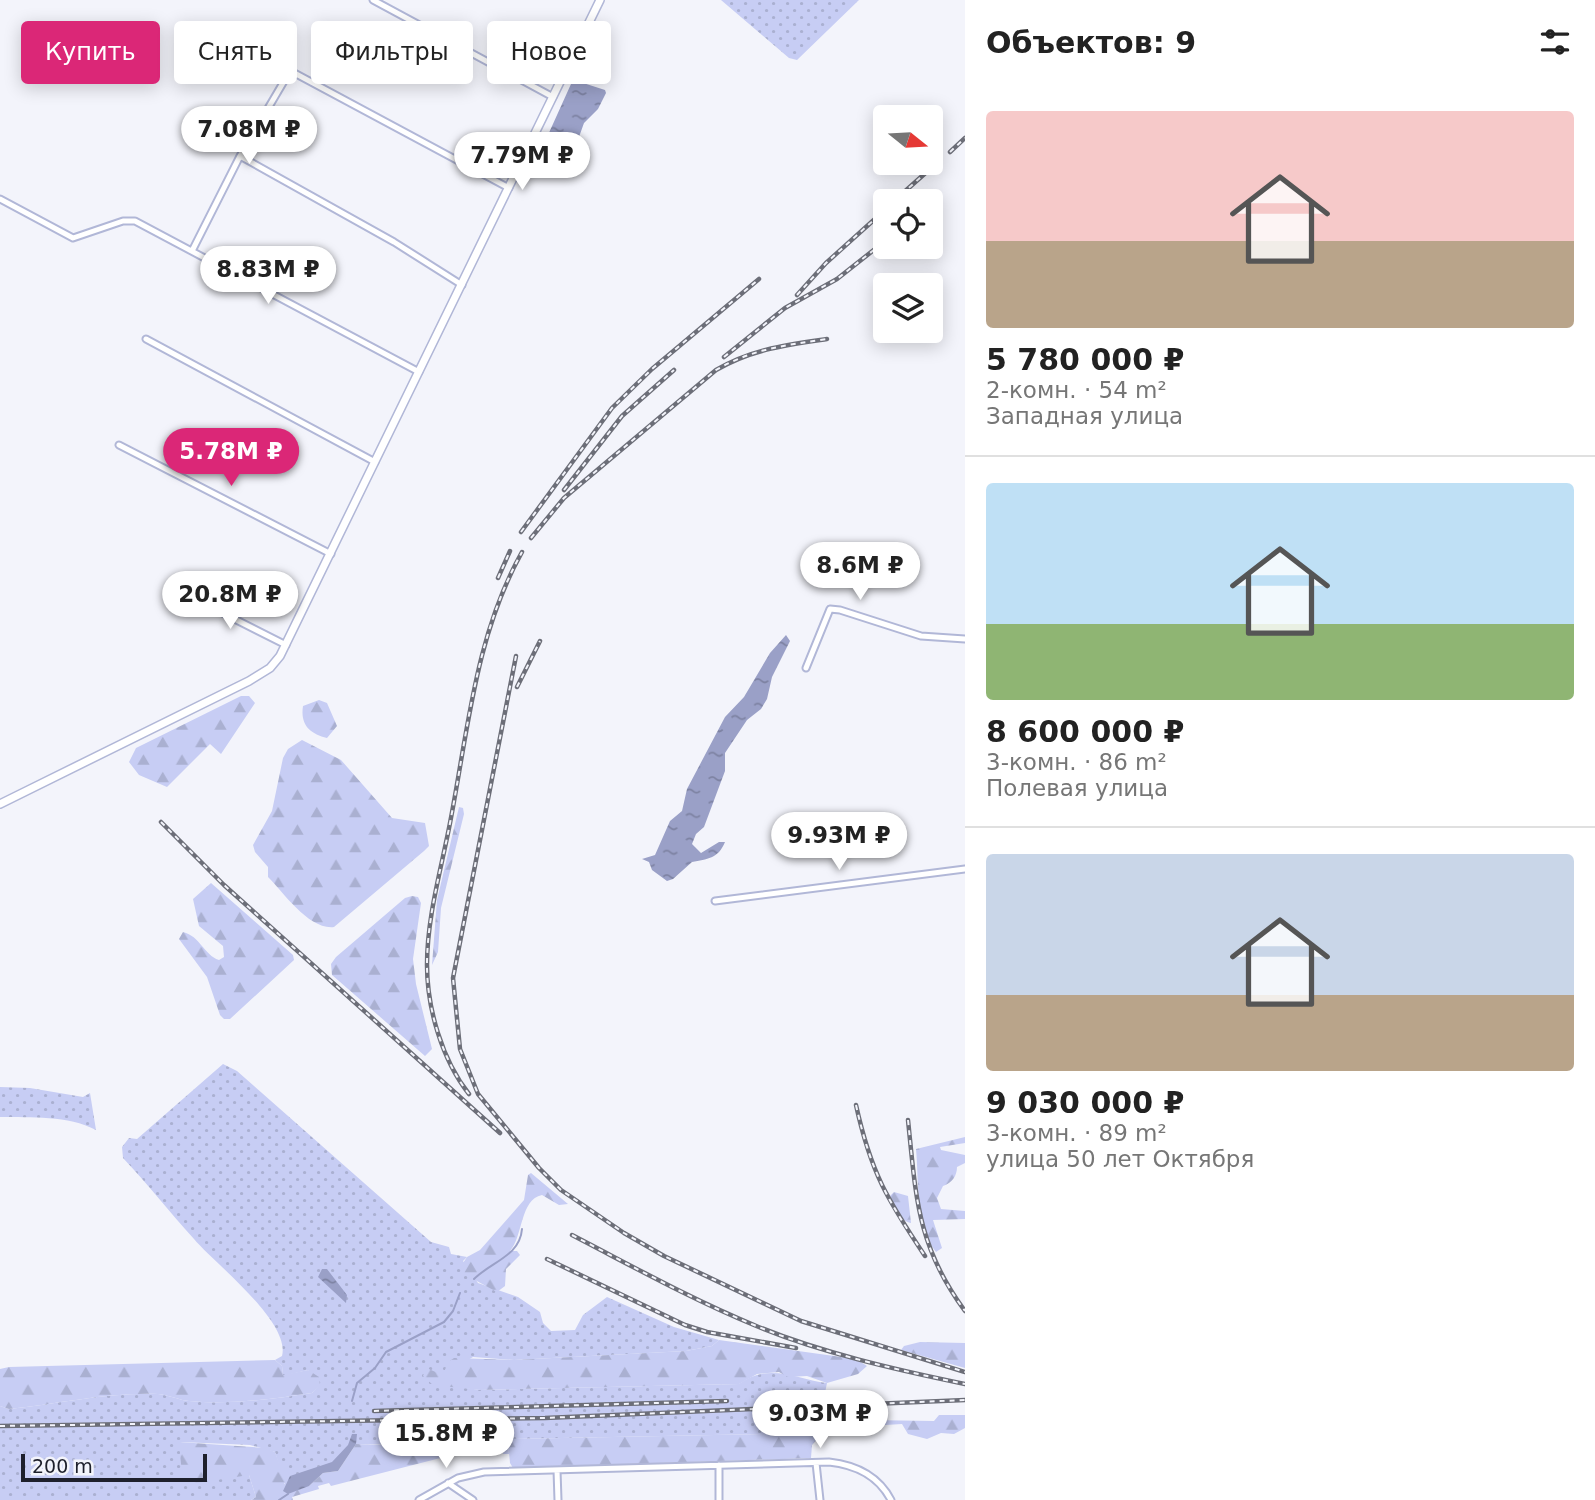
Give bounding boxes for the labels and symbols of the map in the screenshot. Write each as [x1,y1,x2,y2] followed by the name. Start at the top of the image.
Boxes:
[873,105,943,175] north arrow
[184,106,314,166] pin: 7.08M ₽
[457,132,587,192] pin: 7.79M ₽
[203,246,333,306] pin: 8.83M ₽
[166,428,296,488] pin: 5.78M ₽
[803,542,917,602] pin: 8.6M ₽
[165,572,295,631] pin: 20.8M ₽
[774,812,904,872] pin: 9.93M ₽
[755,1390,885,1450] pin: 9.03M ₽
[381,1410,511,1470] pin: 15.8M ₽
[21,1451,206,1483] scale bar

